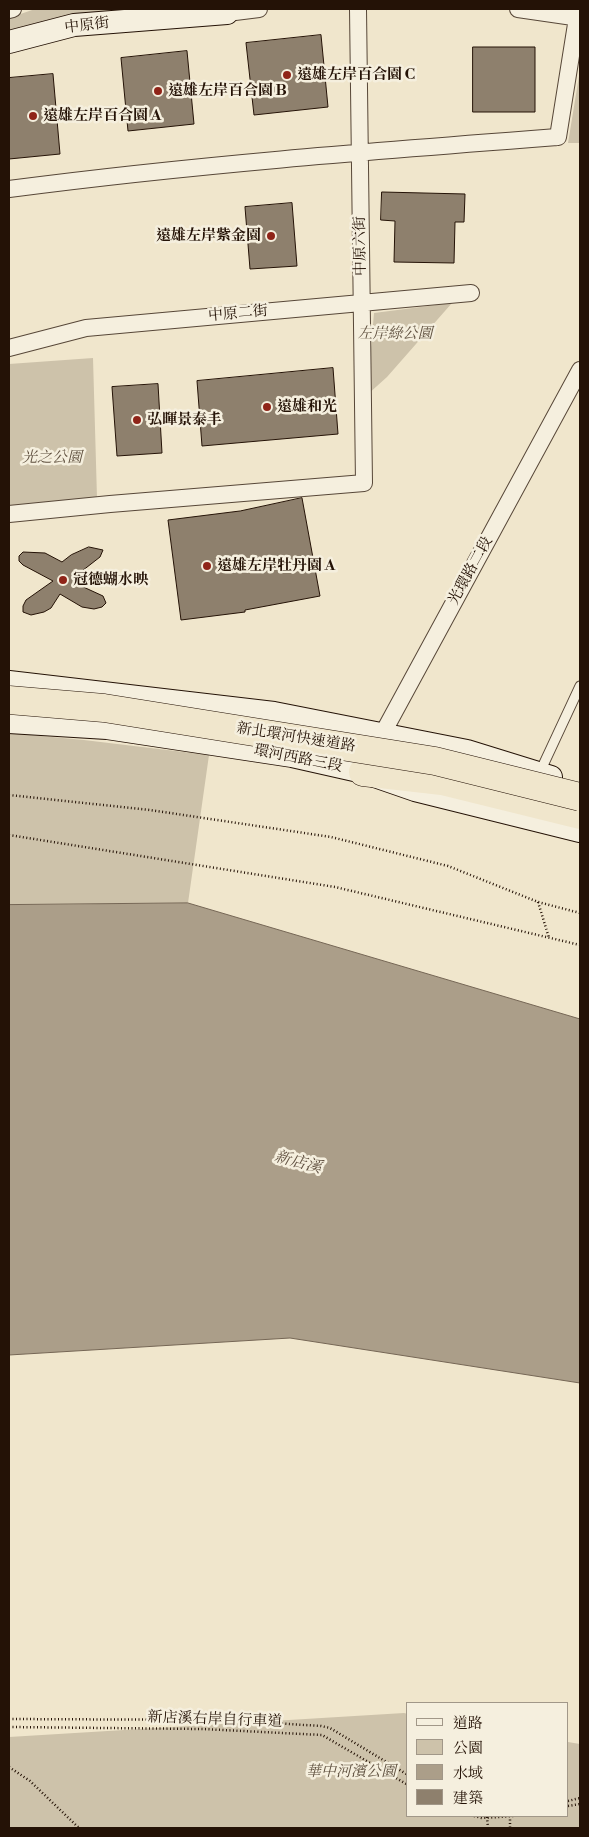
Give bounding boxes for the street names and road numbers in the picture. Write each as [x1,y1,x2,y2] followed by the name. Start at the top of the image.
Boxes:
[64,14,110,38] street label: 中原街
[351,216,371,276] street label: 中原六街
[207,302,269,326] street label: 中原二街
[445,534,497,608] street label: 光環路二段
[235,720,357,756] street label: 新北環河快速道路
[252,742,344,776] street label: 環河西路三段
[147,1709,283,1731] street label: 新店溪右岸自行車道

